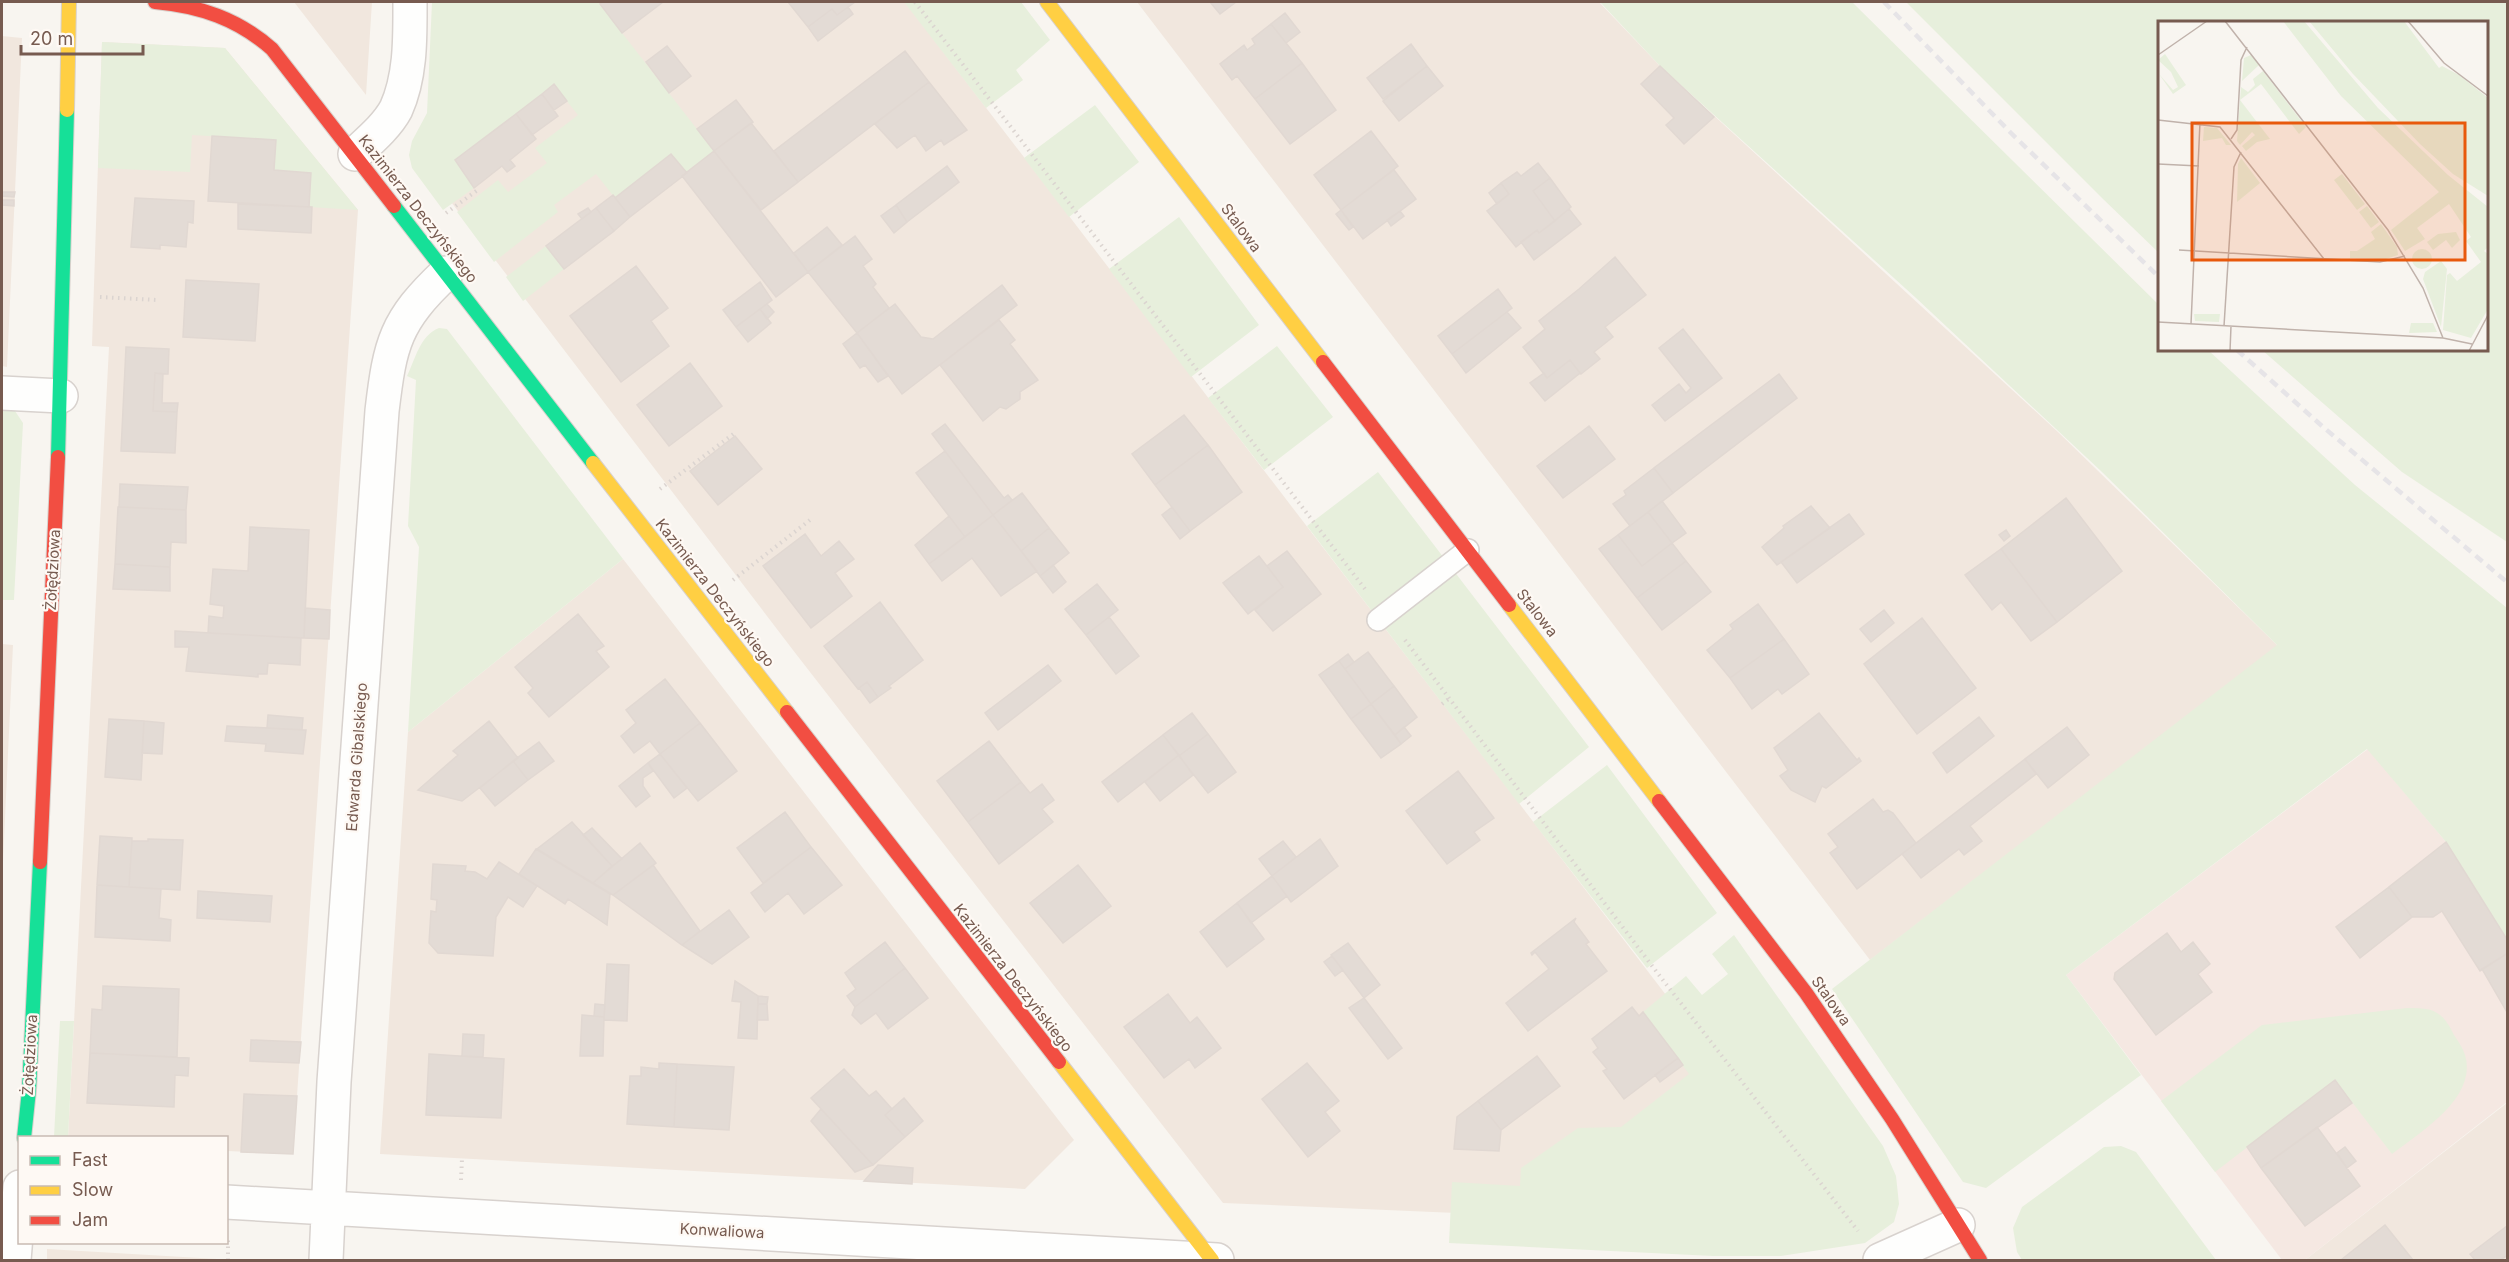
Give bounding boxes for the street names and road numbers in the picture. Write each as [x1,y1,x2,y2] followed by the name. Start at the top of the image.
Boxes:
[355,131,482,287] street label: Kazimierza Deczyńskiego
[1217,200,1266,256] street label: Stalowa
[652,515,779,671] street label: Kazimierza Deczyńskiego
[41,529,64,611] street label: Żołędziowa
[1513,585,1562,641] street label: Stalowa
[342,682,371,832] street label: Edwarda Gibalskiego
[950,900,1077,1056] street label: Kazimierza Deczyńskiego
[1808,972,1855,1029] street label: Stalowa
[18,1014,41,1096] street label: Żołędziowa
[679,1219,765,1242] street label: Konwaliowa

